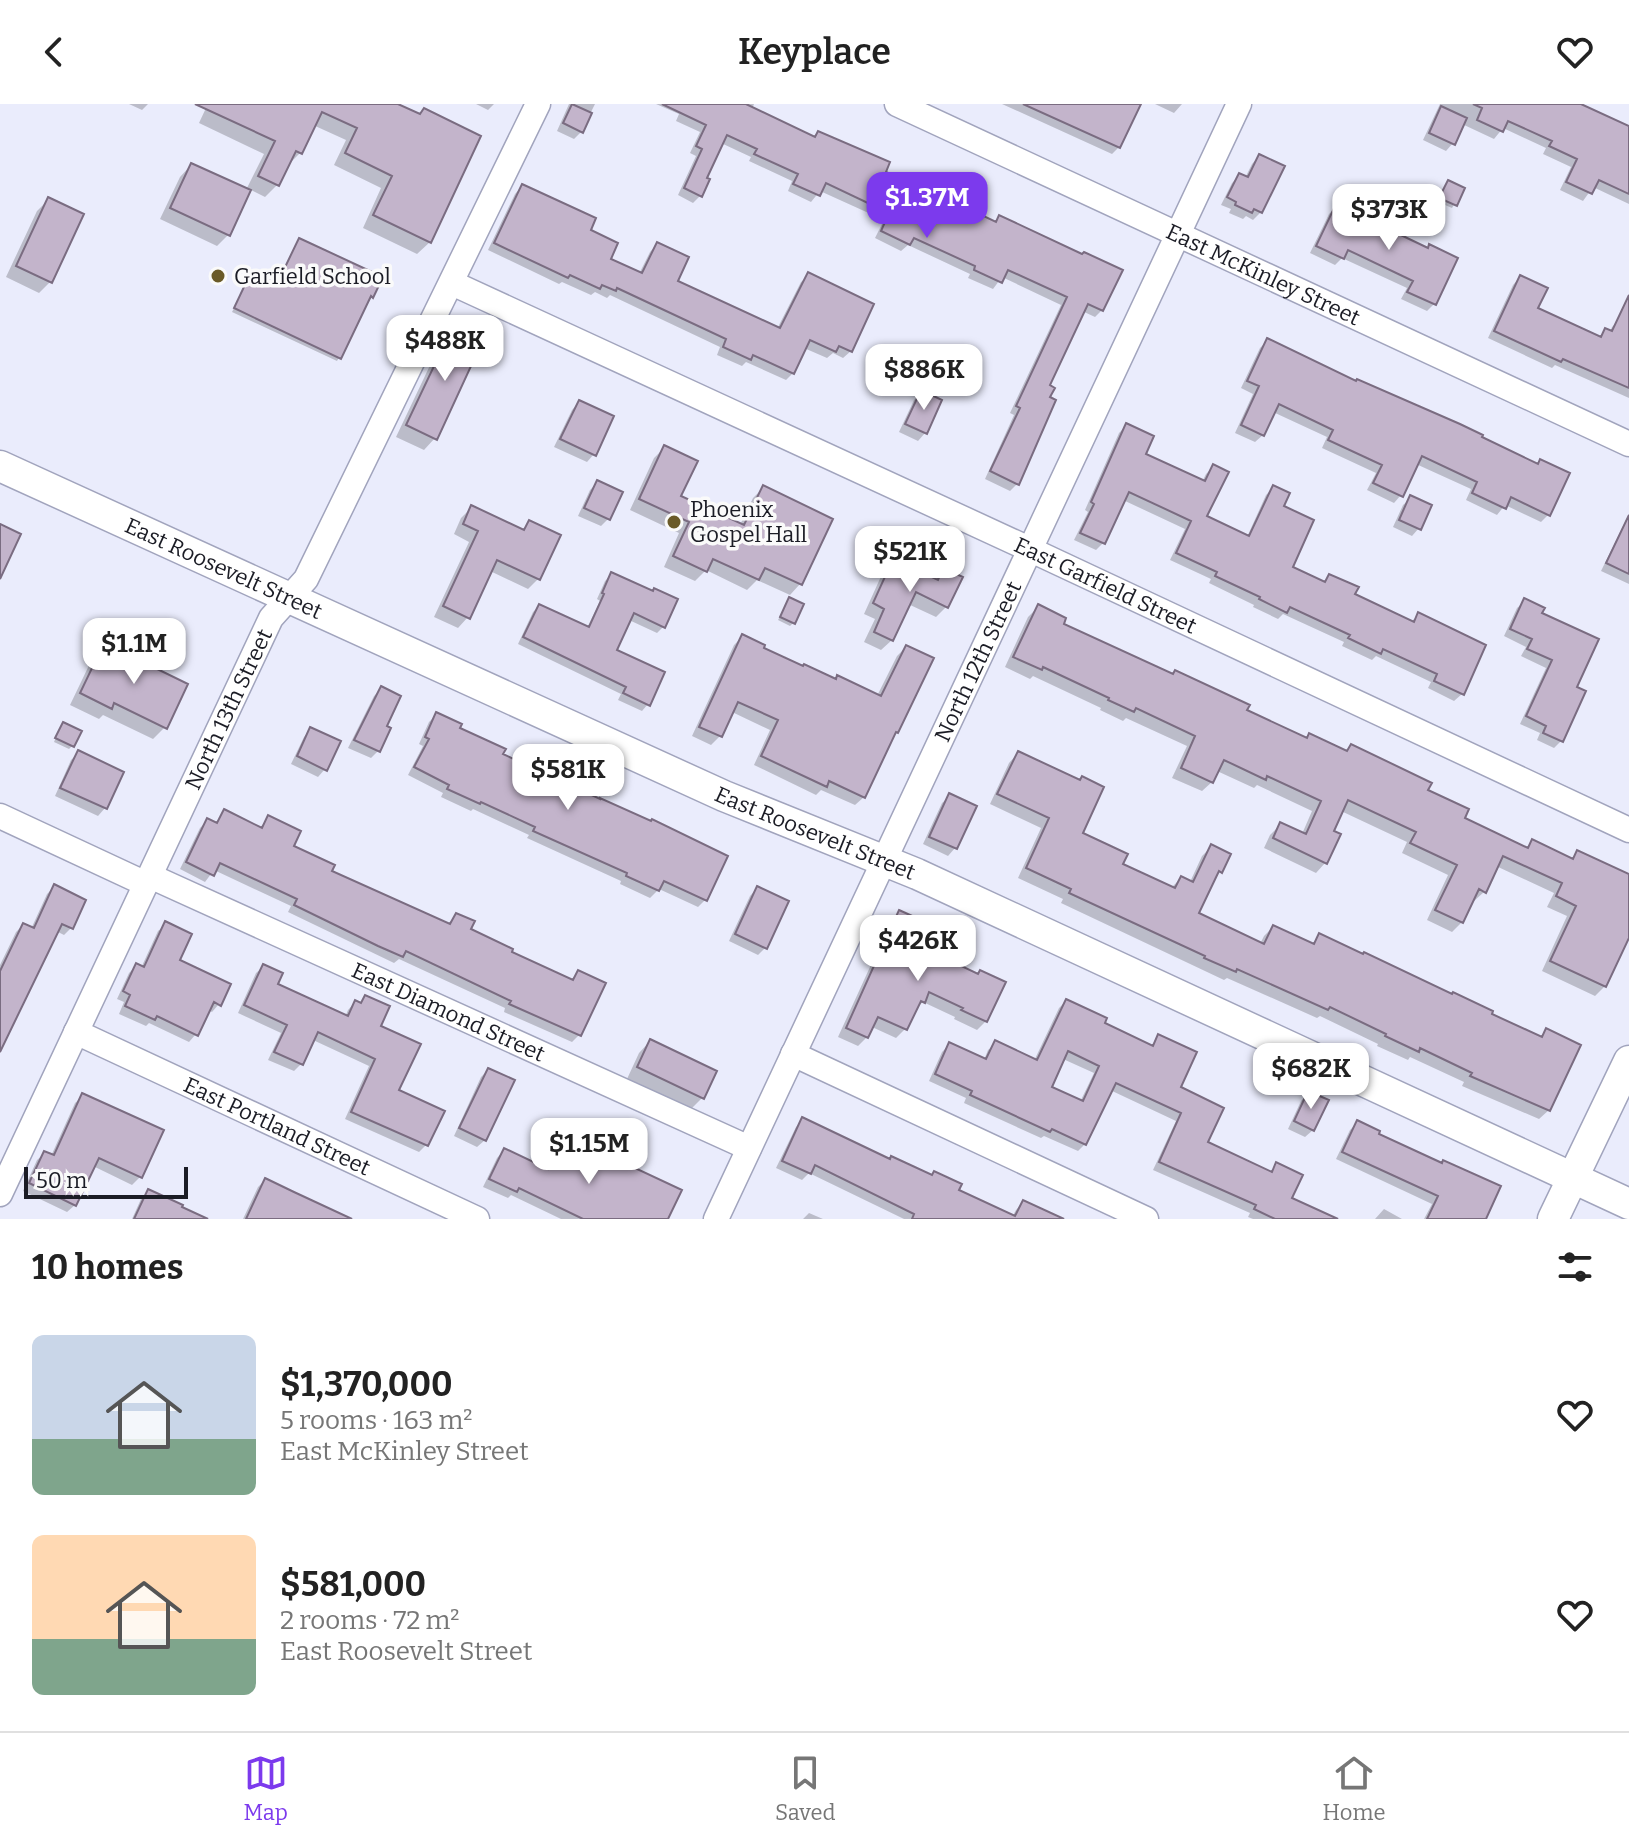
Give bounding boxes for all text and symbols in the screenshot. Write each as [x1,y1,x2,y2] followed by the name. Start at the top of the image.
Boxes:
[32,30,76,74] icon: back
[738,30,891,74] text: Keyplace
[1553,30,1597,74] icon: heart
[862,172,992,240] pin: $1.37M
[885,182,969,213] text: $1.37M
[1333,184,1445,252] pin: $373K
[1350,194,1428,225] text: $373K
[1162,218,1365,331] street label: East McKinley Street
[234,263,391,290] place label: Garfield School
[209,267,227,285] marker: Garfield School
[389,315,501,383] pin: $488K
[404,325,486,356] text: $488K
[868,344,980,412] pin: $886K
[883,354,965,385] text: $886K
[690,496,807,548] place label: Phoenix Gospel Hall
[121,511,327,625] street label: East Roosevelt Street
[665,513,683,531] marker: Phoenix Gospel Hall
[854,526,966,594] pin: $521K
[1010,531,1201,639] street label: East Garfield Street
[873,536,947,567] text: $521K
[928,577,1027,746] street label: North 12th Street
[78,618,190,686] pin: $1.1M
[179,624,278,794] street label: North 13th Street
[101,628,167,659] text: $1.1M
[512,744,624,812] pin: $581K
[530,754,606,785] text: $581K
[711,780,919,885] street label: East Roosevelt Street
[862,915,974,983] pin: $426K
[878,925,958,956] text: $426K
[348,956,549,1067] street label: East Diamond Street
[1255,1043,1367,1111] pin: $682K
[1271,1053,1351,1084] text: $682K
[180,1071,375,1181] street label: East Portland Street
[524,1118,654,1186] pin: $1.15M
[549,1128,629,1159] text: $1.15M
[24,1163,188,1199] scale bar
[36,1167,87,1194] text: 50 m
[1553,1245,1597,1289] icon: filters
[32,1247,183,1288] text: 10 homes
[280,1364,453,1405] text: $1,370,000
[96,1367,192,1463] icon: home
[1553,1393,1597,1437] icon: heart
[280,1405,473,1436] text: 5 rooms · 163 m²
[280,1436,529,1467] text: East McKinley Street
[280,1564,426,1605] text: $581,000
[96,1567,192,1663] icon: home
[1553,1593,1597,1637] icon: heart
[280,1605,460,1636] text: 2 rooms · 72 m²
[280,1636,532,1667] text: East Roosevelt Street
[244,1751,288,1826] tab: Map
[775,1751,835,1826] tab: Saved
[1323,1751,1385,1826] tab: Home

